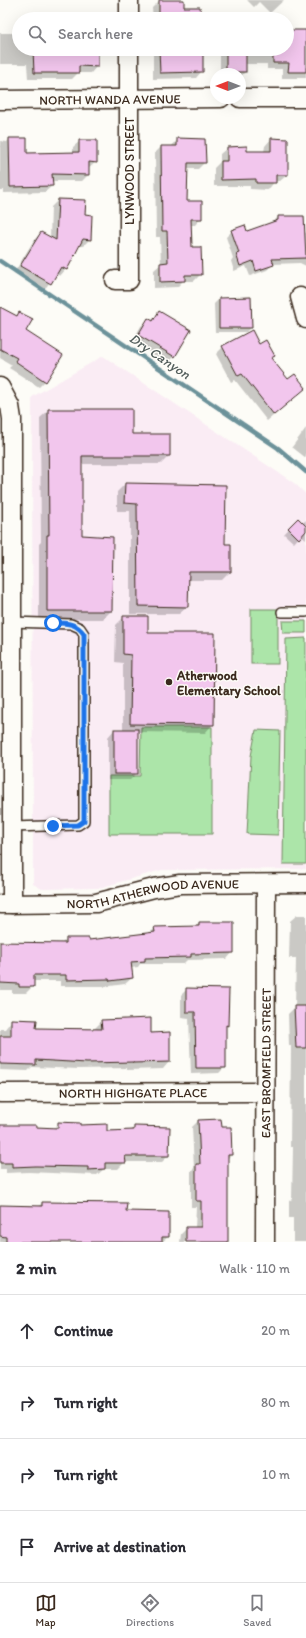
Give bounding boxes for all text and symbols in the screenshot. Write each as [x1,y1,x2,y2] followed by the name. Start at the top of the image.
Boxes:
[12,12,294,56] search box
[26,23,48,45] icon: search
[58,25,133,43] text: Search here
[210,68,246,104] north arrow
[39,91,181,108] street label: NORTH WANDA AVENUE
[122,116,137,225] street label: LYNWOOD STREET
[126,330,194,383] water label: Dry Canyon
[44,614,62,632] route start
[176,668,281,699] place label: Atherwood Elementary School
[164,677,174,687] marker: Atherwood Elementary School
[44,817,62,835] route end
[67,877,239,911] street label: NORTH ATHERWOOD AVENUE
[258,987,274,1138] street label: EAST BROMFIELD STREET
[59,1085,207,1101] street label: NORTH HIGHGATE PLACE
[16,1258,56,1278] text: 2 min
[219,1261,290,1276] text: Walk · 110 m
[16,1320,38,1342] icon: ahead
[54,1322,113,1340] text: Continue
[261,1323,290,1338] text: 20 m
[16,1392,38,1414] icon: right
[54,1394,118,1412] text: Turn right
[261,1395,290,1410] text: 80 m
[16,1464,38,1486] icon: right
[54,1466,118,1484] text: Turn right
[262,1467,290,1482] text: 10 m
[16,1536,38,1558] icon: arrive
[54,1538,186,1556] text: Arrive at destination
[35,1592,57,1629] tab: Map
[126,1592,174,1629] tab: Directions
[243,1592,271,1629] tab: Saved

